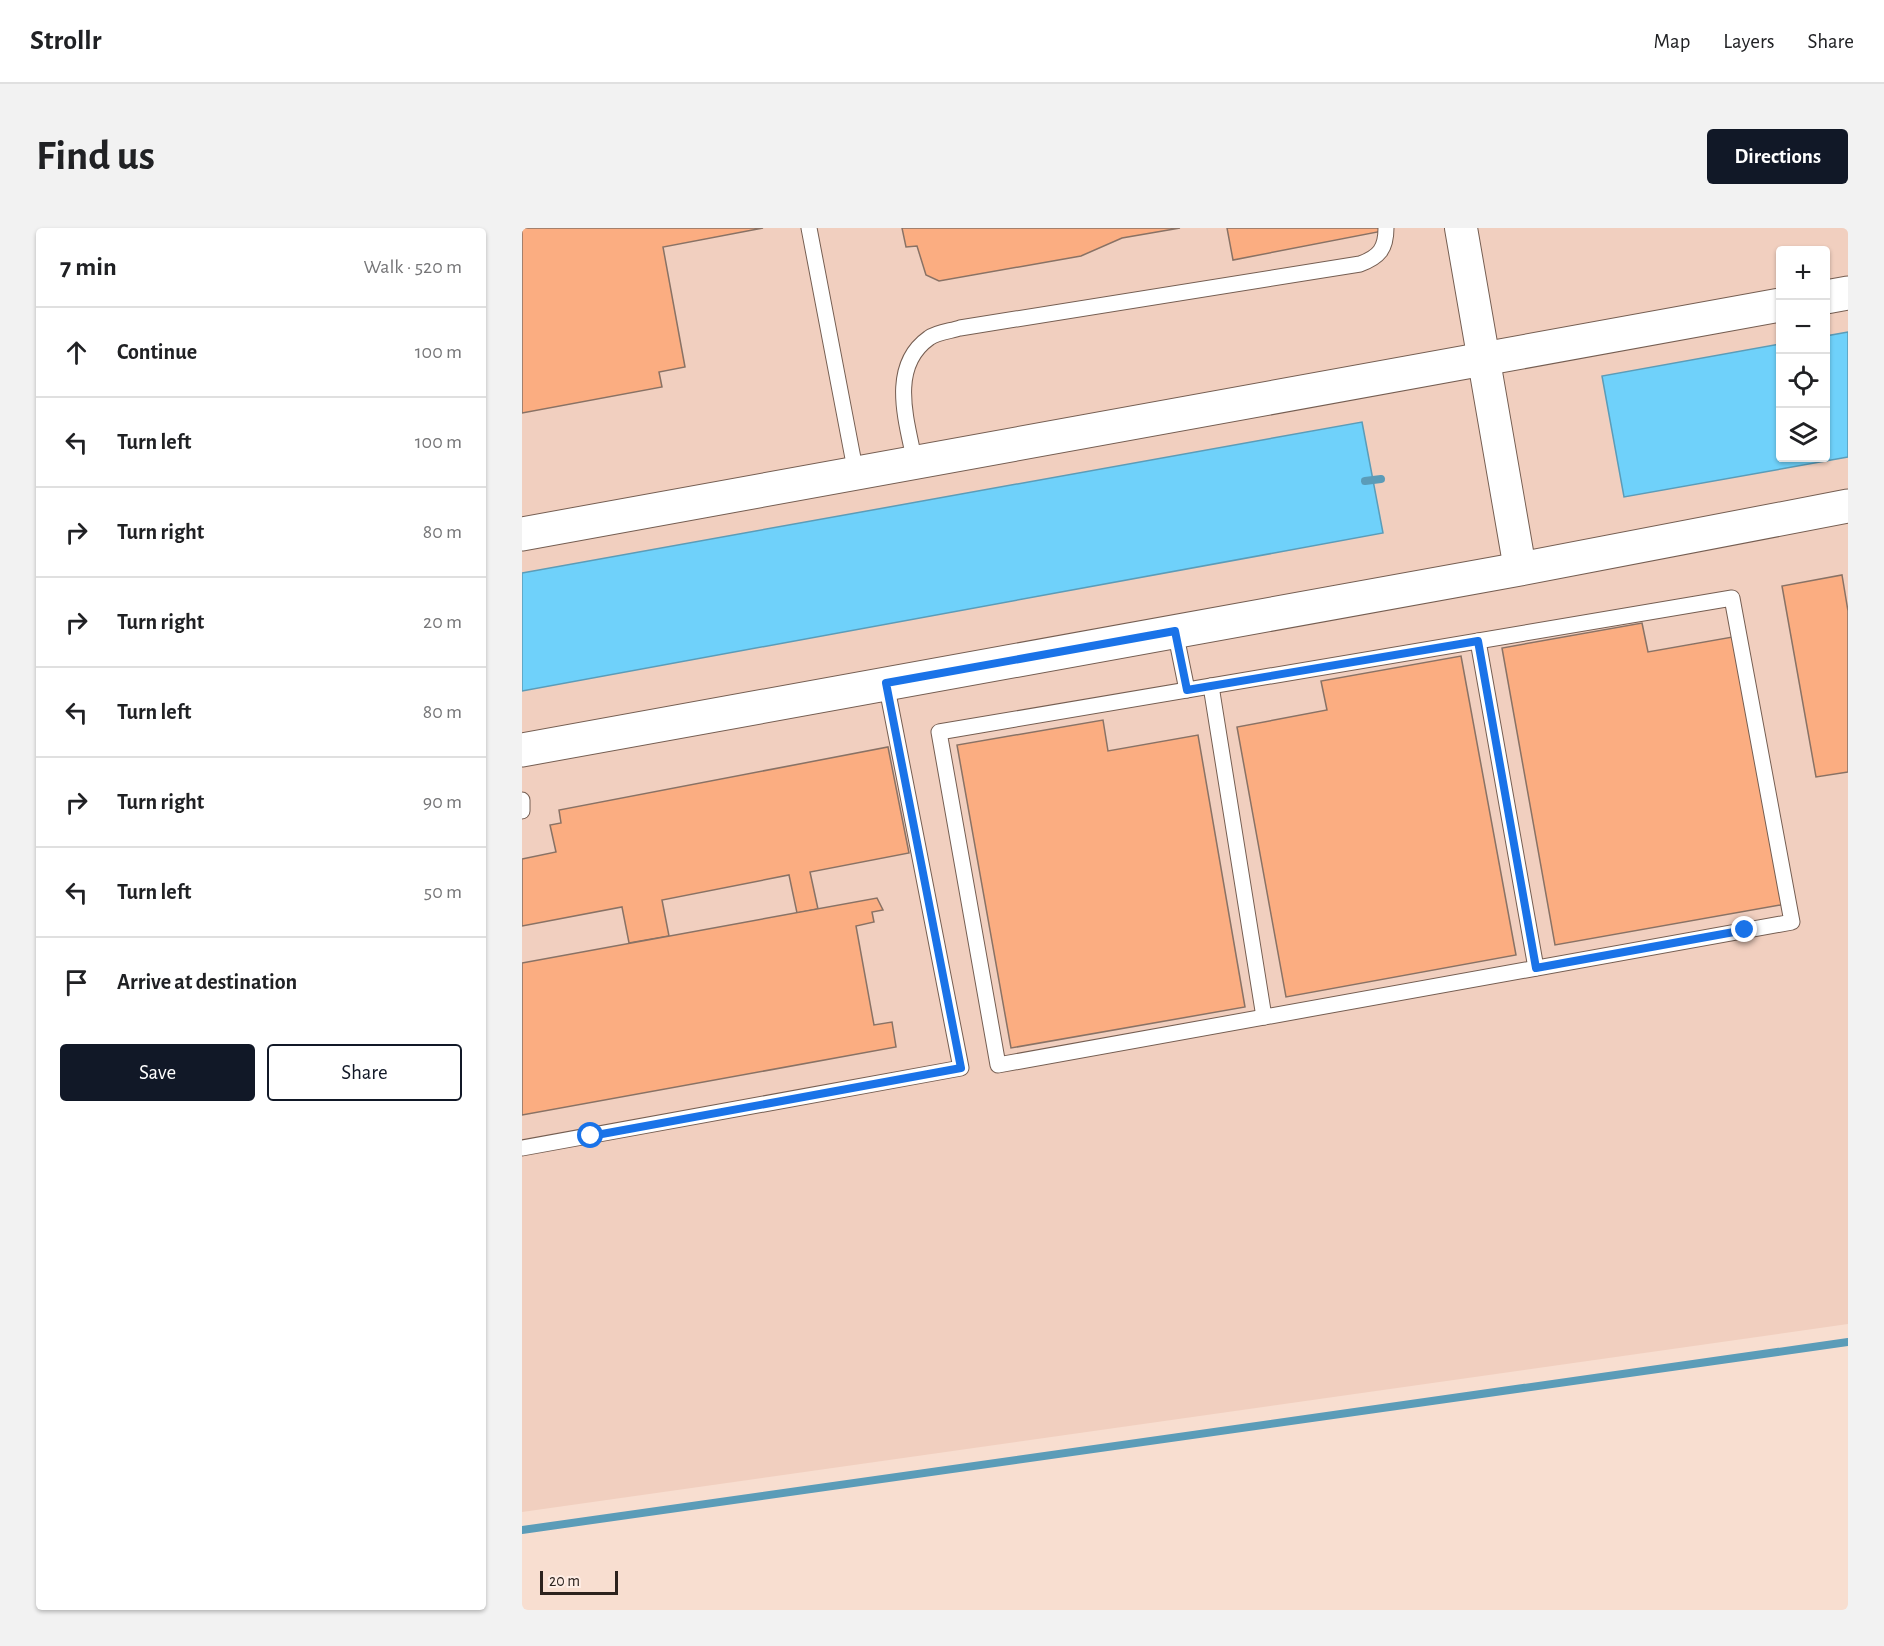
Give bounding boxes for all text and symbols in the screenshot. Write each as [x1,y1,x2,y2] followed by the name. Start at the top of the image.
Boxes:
[30,27,101,55] text: Strollr
[1654,31,1690,52] text: Map
[1723,31,1774,52] text: Layers
[1807,31,1854,52] text: Share
[1707,129,1848,184] button: Directions
[36,135,155,177] text: Find us
[1776,246,1830,462] map controls
[1776,246,1830,300] button: +
[60,254,117,280] text: 7 min
[363,257,462,277] text: Walk · 520 m
[1776,300,1830,354] button: −
[60,336,93,369] icon: ahead
[117,341,197,363] text: Continue
[415,342,462,362] text: 100 m
[1776,354,1830,408] button: locate
[1776,408,1830,462] button: layers
[60,426,93,459] icon: left
[117,431,191,453] text: Turn left
[415,432,462,452] text: 100 m
[60,516,93,549] icon: right
[117,521,204,543] text: Turn right
[423,522,462,542] text: 80 m
[60,606,93,639] icon: right
[117,611,204,633] text: Turn right
[423,612,462,632] text: 20 m
[60,696,93,729] icon: left
[117,701,191,723] text: Turn left
[423,702,462,722] text: 80 m
[60,786,93,819] icon: right
[117,791,204,813] text: Turn right
[423,792,462,812] text: 90 m
[60,876,93,909] icon: left
[117,881,191,903] text: Turn left
[424,882,462,902] text: 50 m
[1731,916,1757,942] route end
[60,966,93,999] icon: arrive
[117,971,297,993] text: Arrive at destination
[60,1044,255,1101] button: Save
[267,1044,462,1101] button: Share
[577,1122,603,1148] route start
[540,1568,618,1596] scale bar
[549,1573,580,1589] text: 20 m

